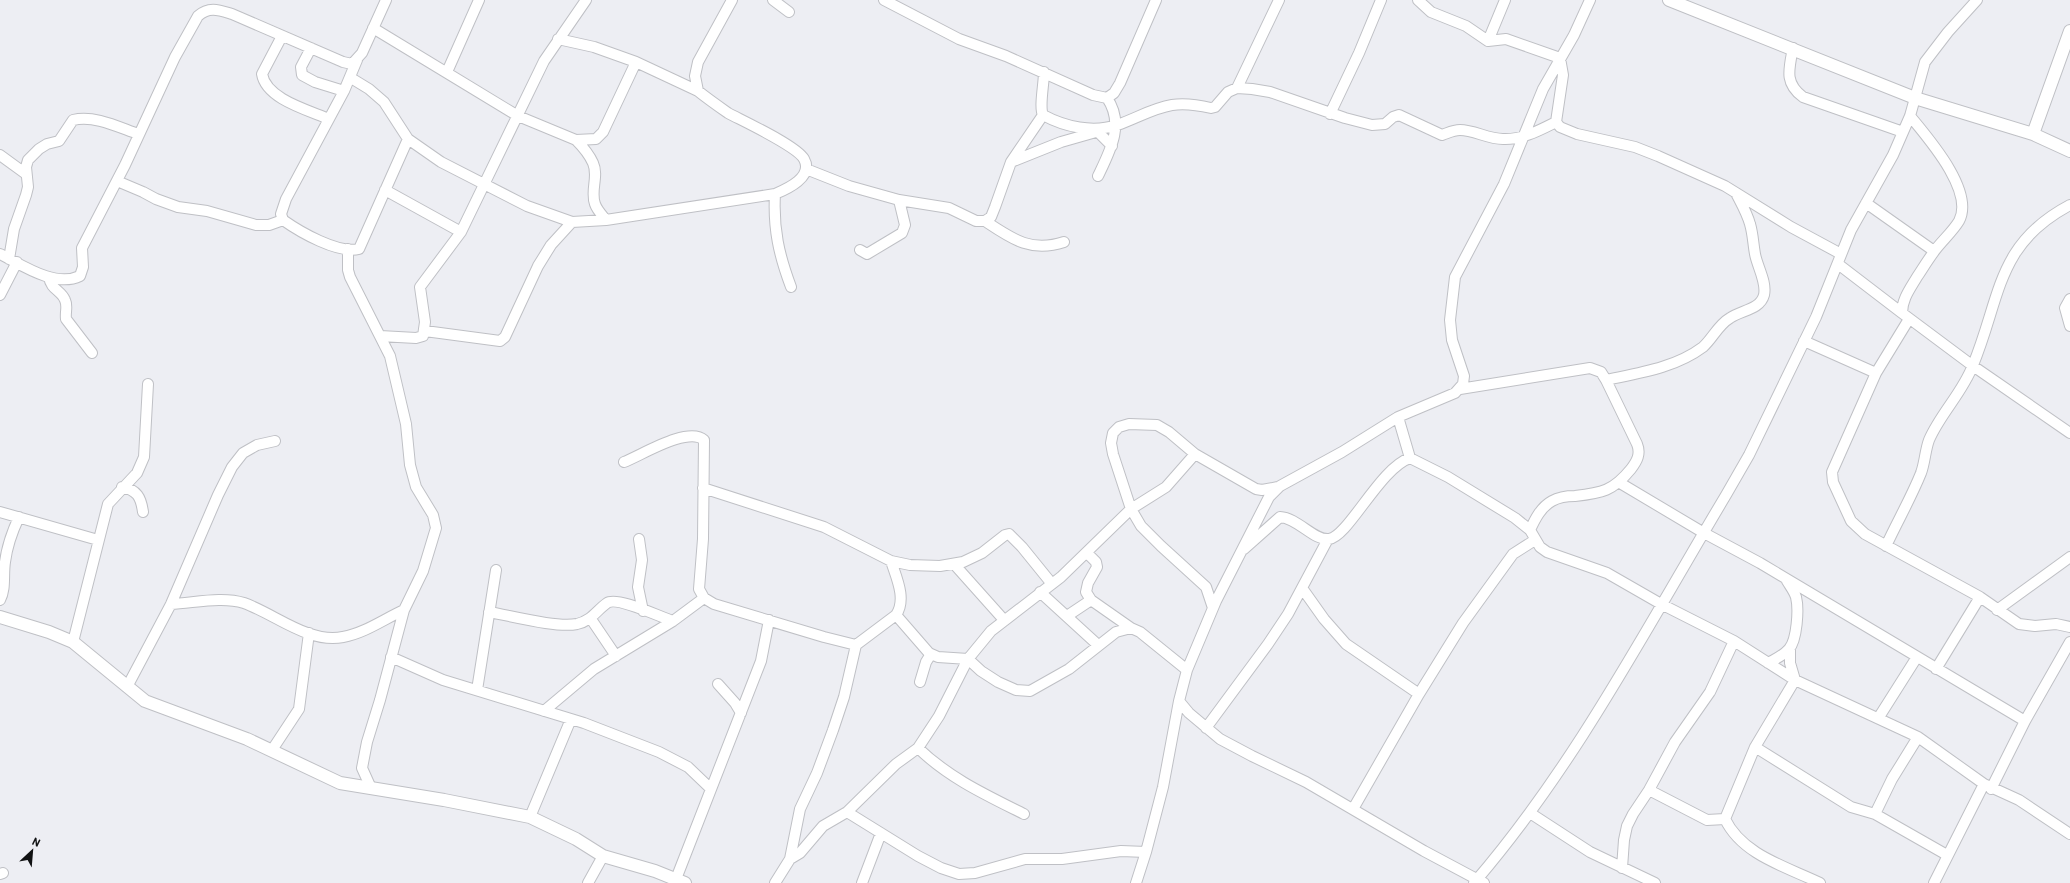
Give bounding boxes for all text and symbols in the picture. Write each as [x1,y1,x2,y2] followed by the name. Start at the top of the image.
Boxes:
[12,831,52,871] north arrow
[30,834,43,849] text: N

